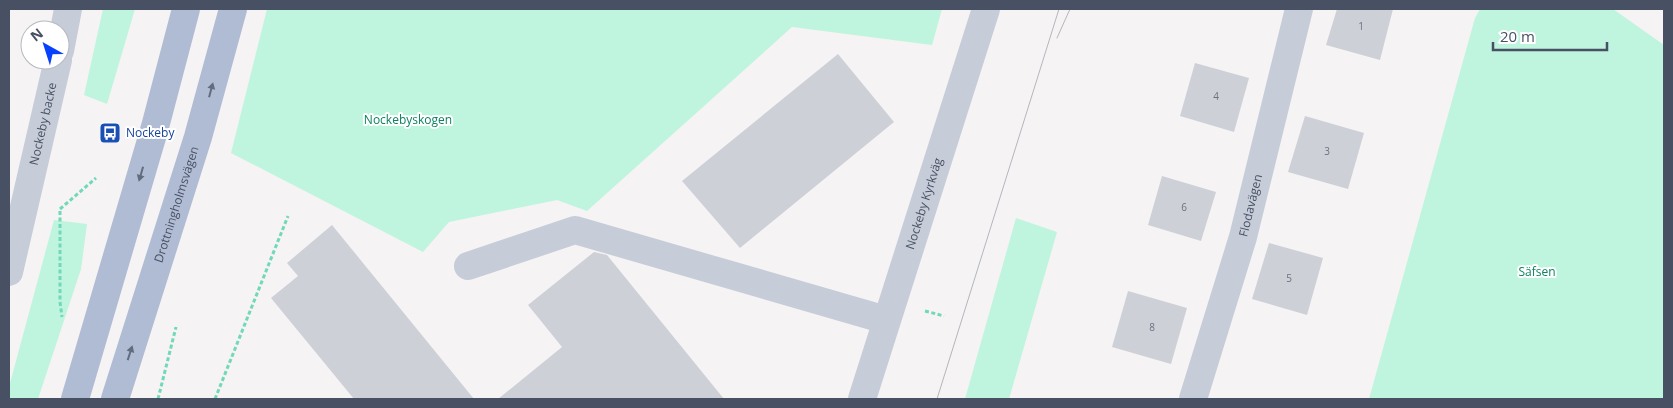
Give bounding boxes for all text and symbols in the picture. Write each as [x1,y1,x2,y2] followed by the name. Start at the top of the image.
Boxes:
[1358,19,1364,33] house number: 1
[20,20,70,70] north arrow
[1493,20,1607,52] scale bar
[26,24,47,45] text: N
[1500,26,1535,46] text: 20 m
[25,81,61,167] street label: Nockeby backe
[207,82,215,97] one-way arrow
[1213,89,1219,103] house number: 4
[364,111,452,128] park label: Nockebyskogen
[98,121,122,145] bus stop icon: Nockeby
[126,124,175,141] place label: Nockeby
[150,144,203,265] street label: Drottningholmsvägen
[1324,144,1330,158] house number: 3
[901,155,946,251] street label: Nockeby Kyrkväg
[137,167,145,182] one-way arrow
[1234,172,1266,238] street label: Flodavägen
[1181,200,1187,214] house number: 6
[1518,263,1556,280] park label: Säfsen
[1286,271,1292,285] house number: 5
[1149,320,1155,334] house number: 8
[126,345,134,360] one-way arrow

